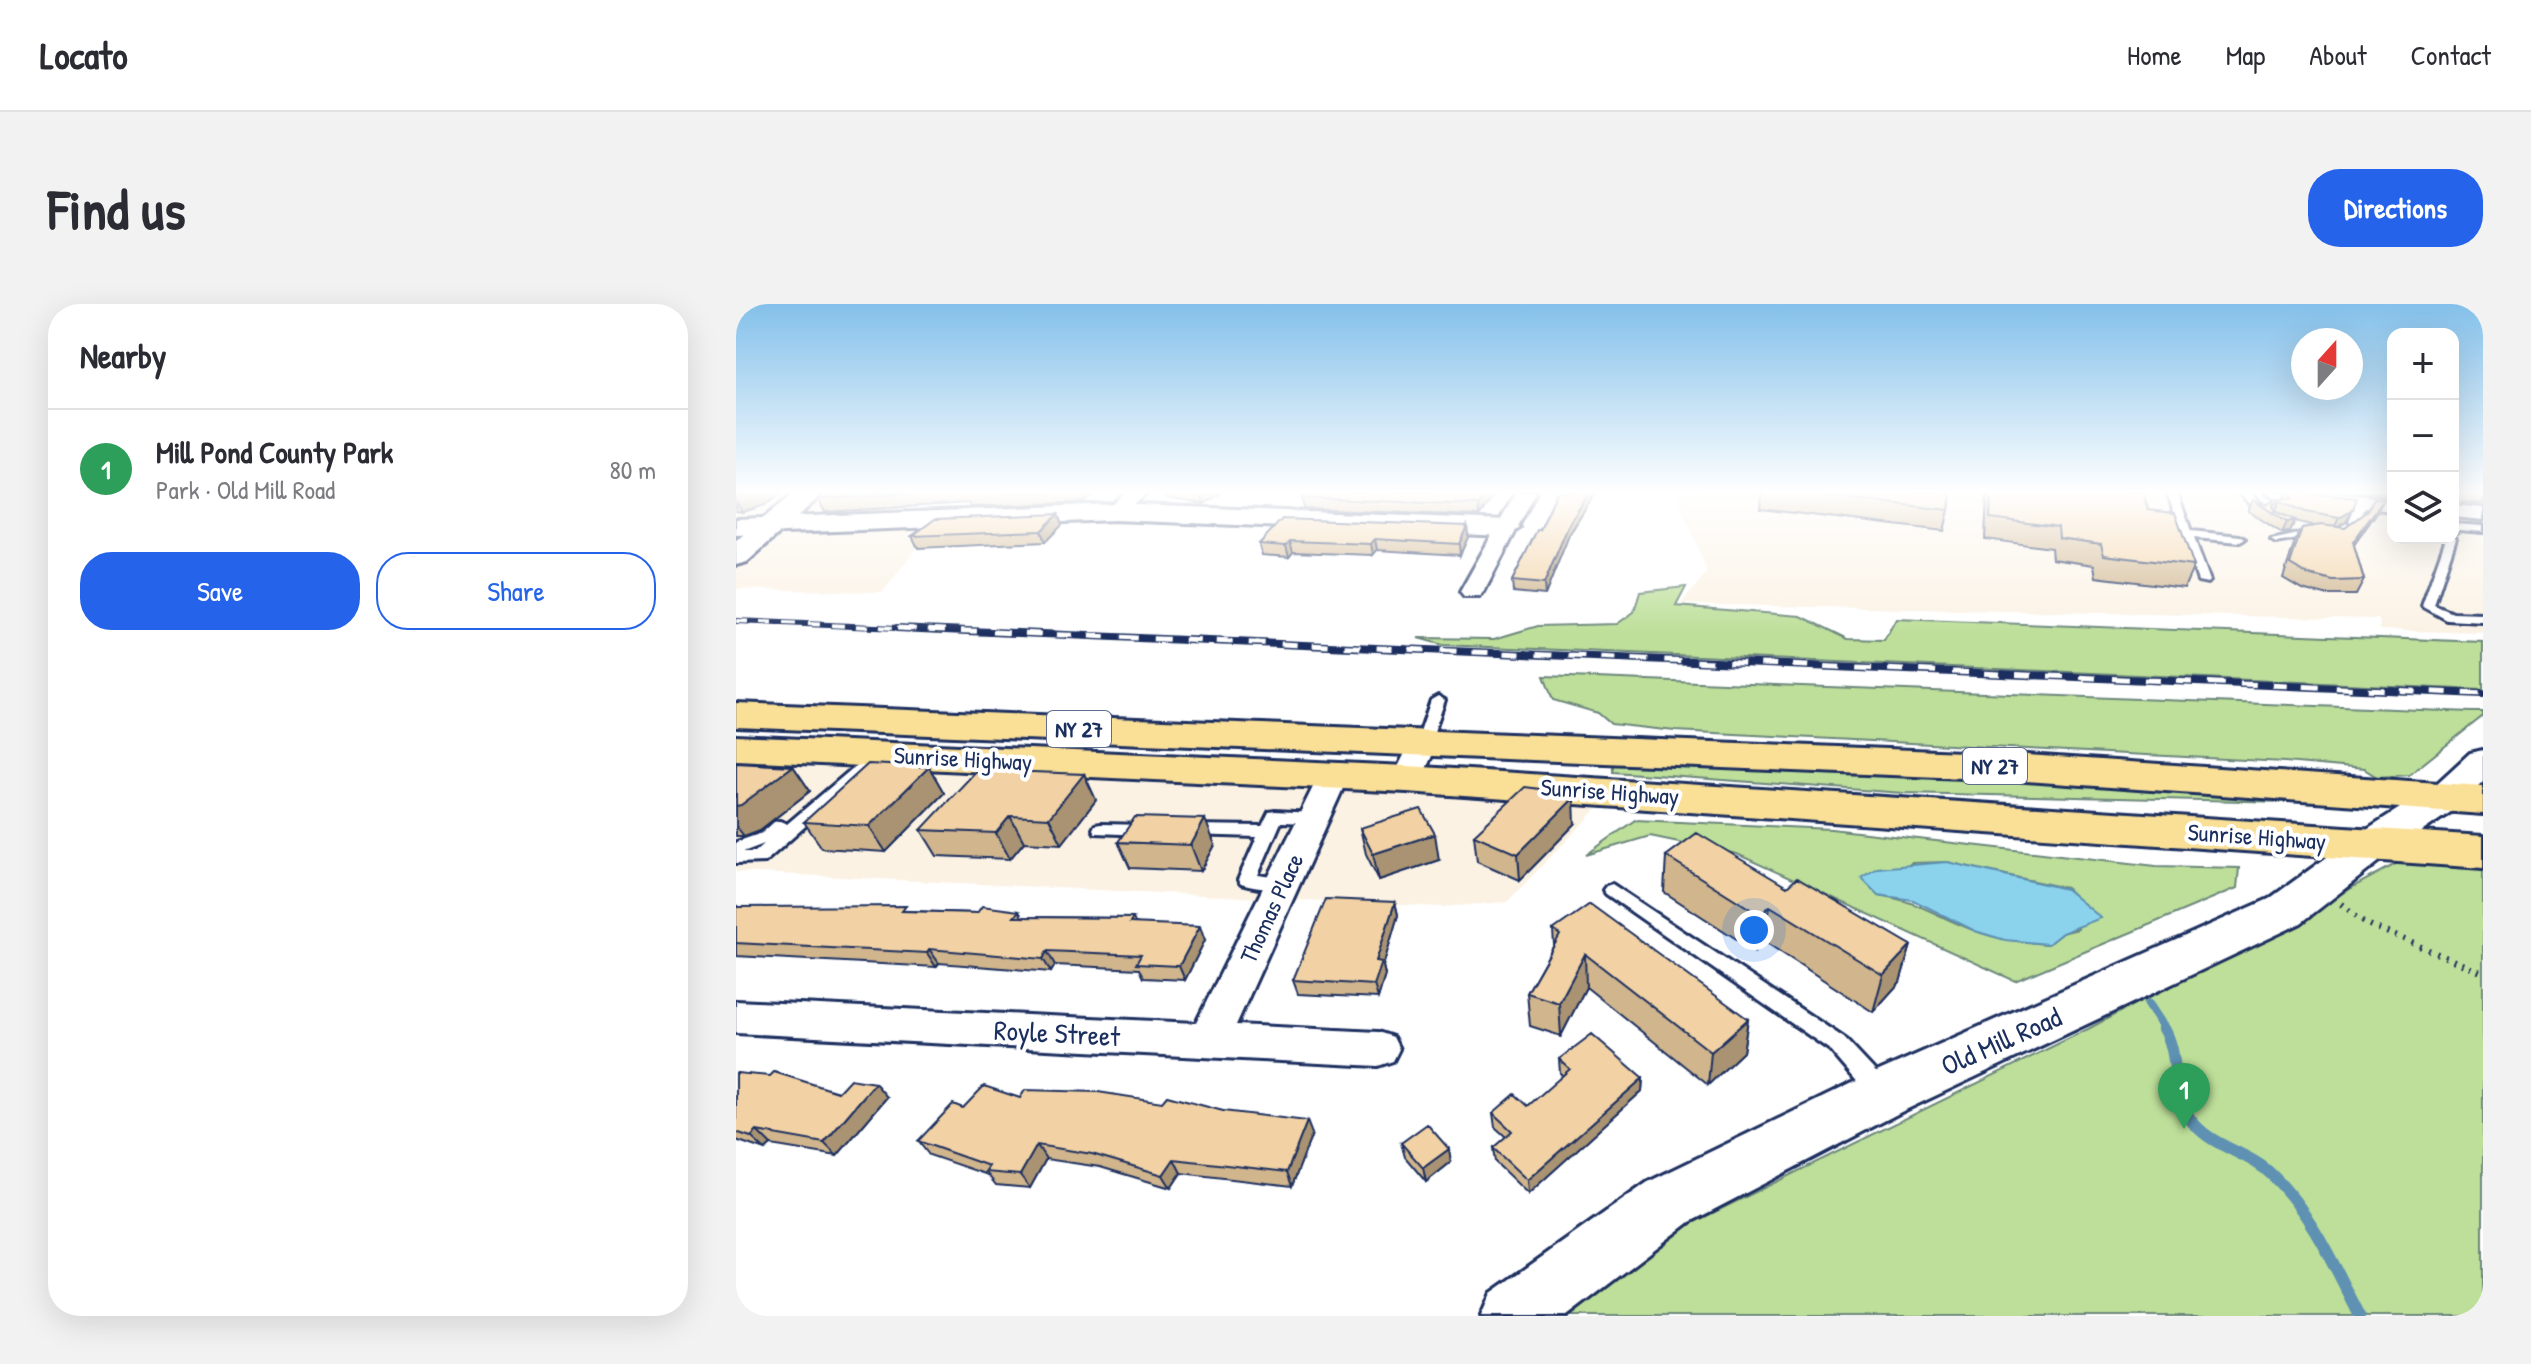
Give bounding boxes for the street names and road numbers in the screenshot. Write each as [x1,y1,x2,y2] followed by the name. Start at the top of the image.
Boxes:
[1047,711,1111,747] road number: NY 27
[893,738,1033,778] street label: Sunrise Highway
[1963,748,2027,784] road number: NY 27
[1540,770,1680,812] street label: Sunrise Highway
[2187,815,2327,857] street label: Sunrise Highway
[1232,848,1311,968] street label: Thomas Place
[1935,998,2067,1084] street label: Old Mill Road
[993,1011,1121,1055] street label: Royle Street

